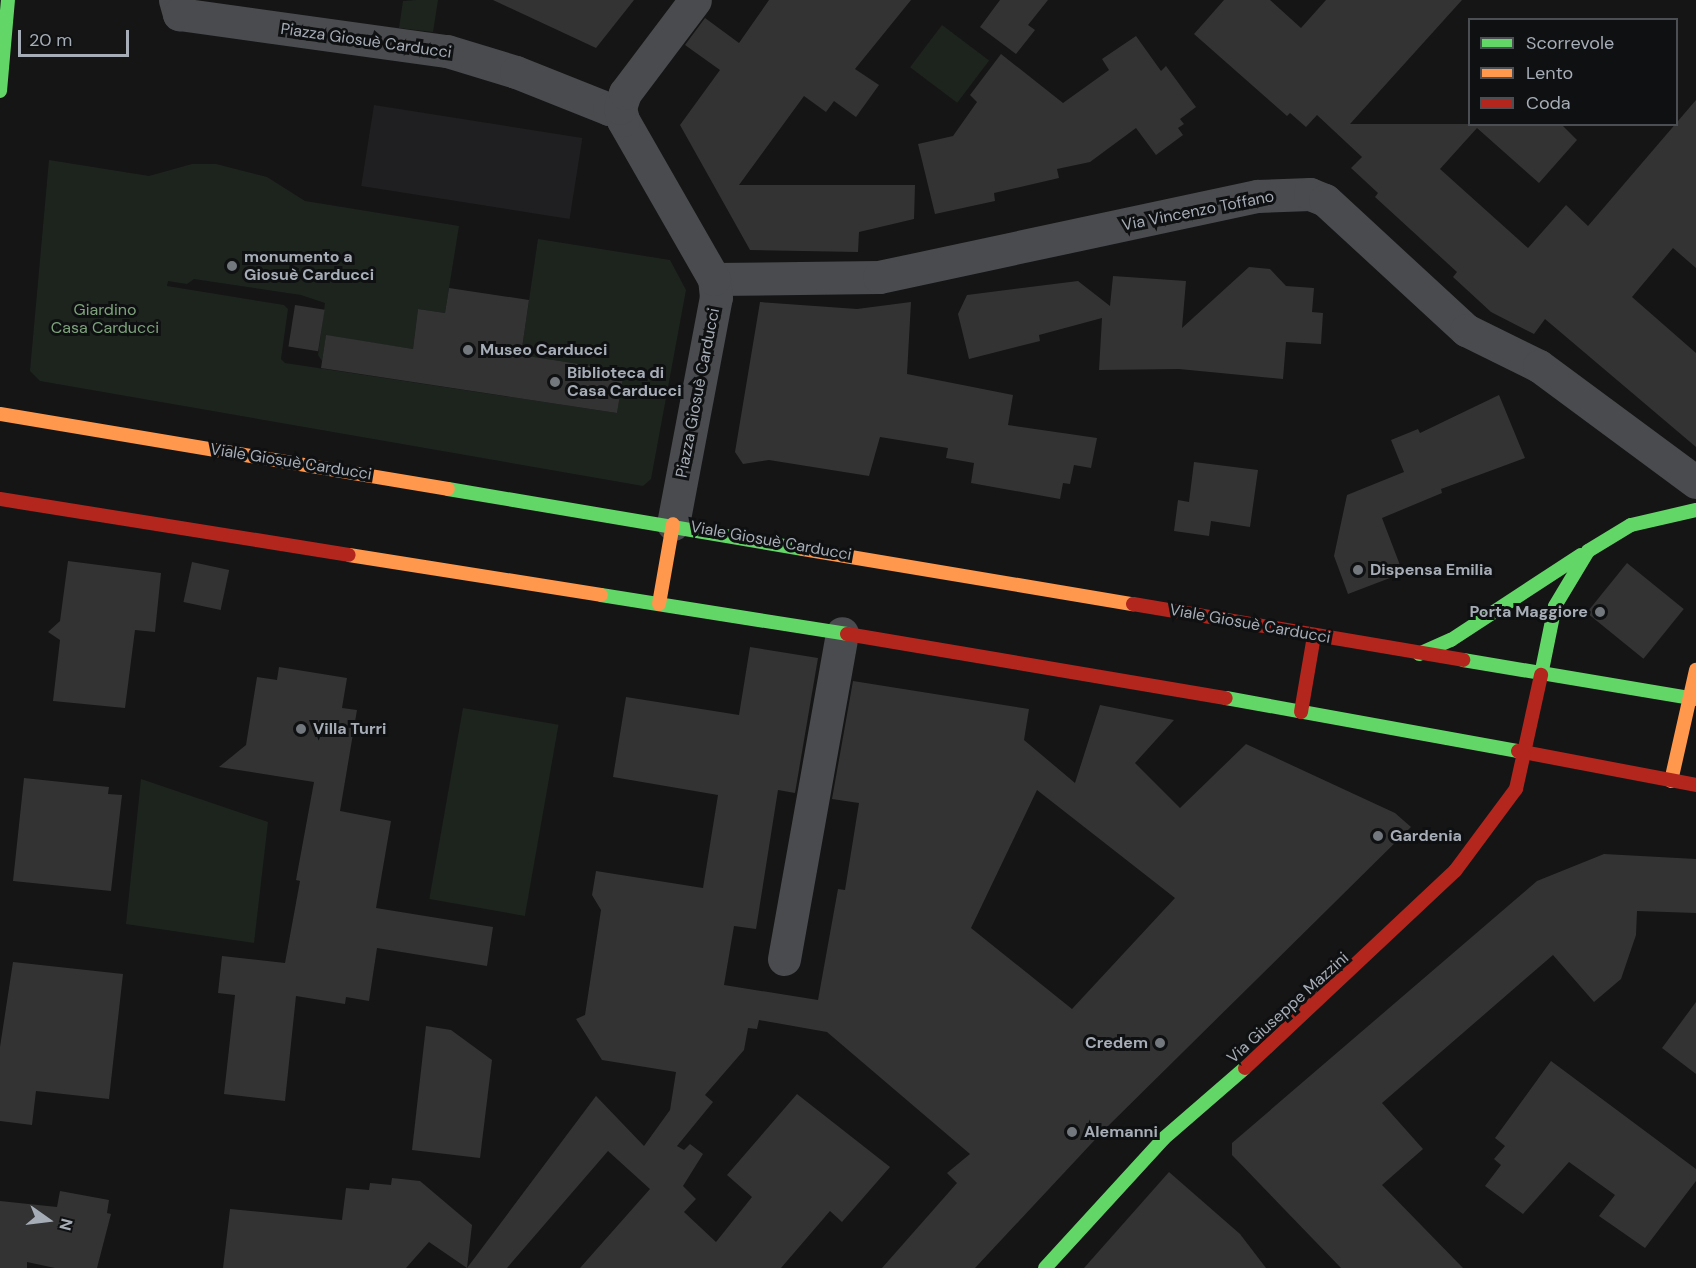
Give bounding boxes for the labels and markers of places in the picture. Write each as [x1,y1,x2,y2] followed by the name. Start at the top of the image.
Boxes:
[244,247,374,285] place label: monumento a Giosuè Carducci
[225,259,239,273] marker: monumento a Giosuè Carducci
[480,340,607,360] place label: Museo Carducci
[461,343,475,357] marker: Museo Carducci
[567,363,682,401] place label: Biblioteca di Casa Carducci
[548,375,562,389] marker: Biblioteca di Casa Carducci
[1370,560,1493,580] place label: Dispensa Emilia
[1351,563,1365,577] marker: Dispensa Emilia
[1469,602,1588,622] place label: Porta Maggiore
[1593,605,1607,619] marker: Porta Maggiore
[313,719,386,739] place label: Villa Turri
[294,722,308,736] marker: Villa Turri
[1390,826,1462,846] place label: Gardenia
[1371,829,1385,843] marker: Gardenia
[1085,1033,1148,1053] place label: Credem
[1153,1036,1167,1050] marker: Credem
[1084,1122,1158,1142] place label: Alemanni
[1065,1125,1079,1139] marker: Alemanni

